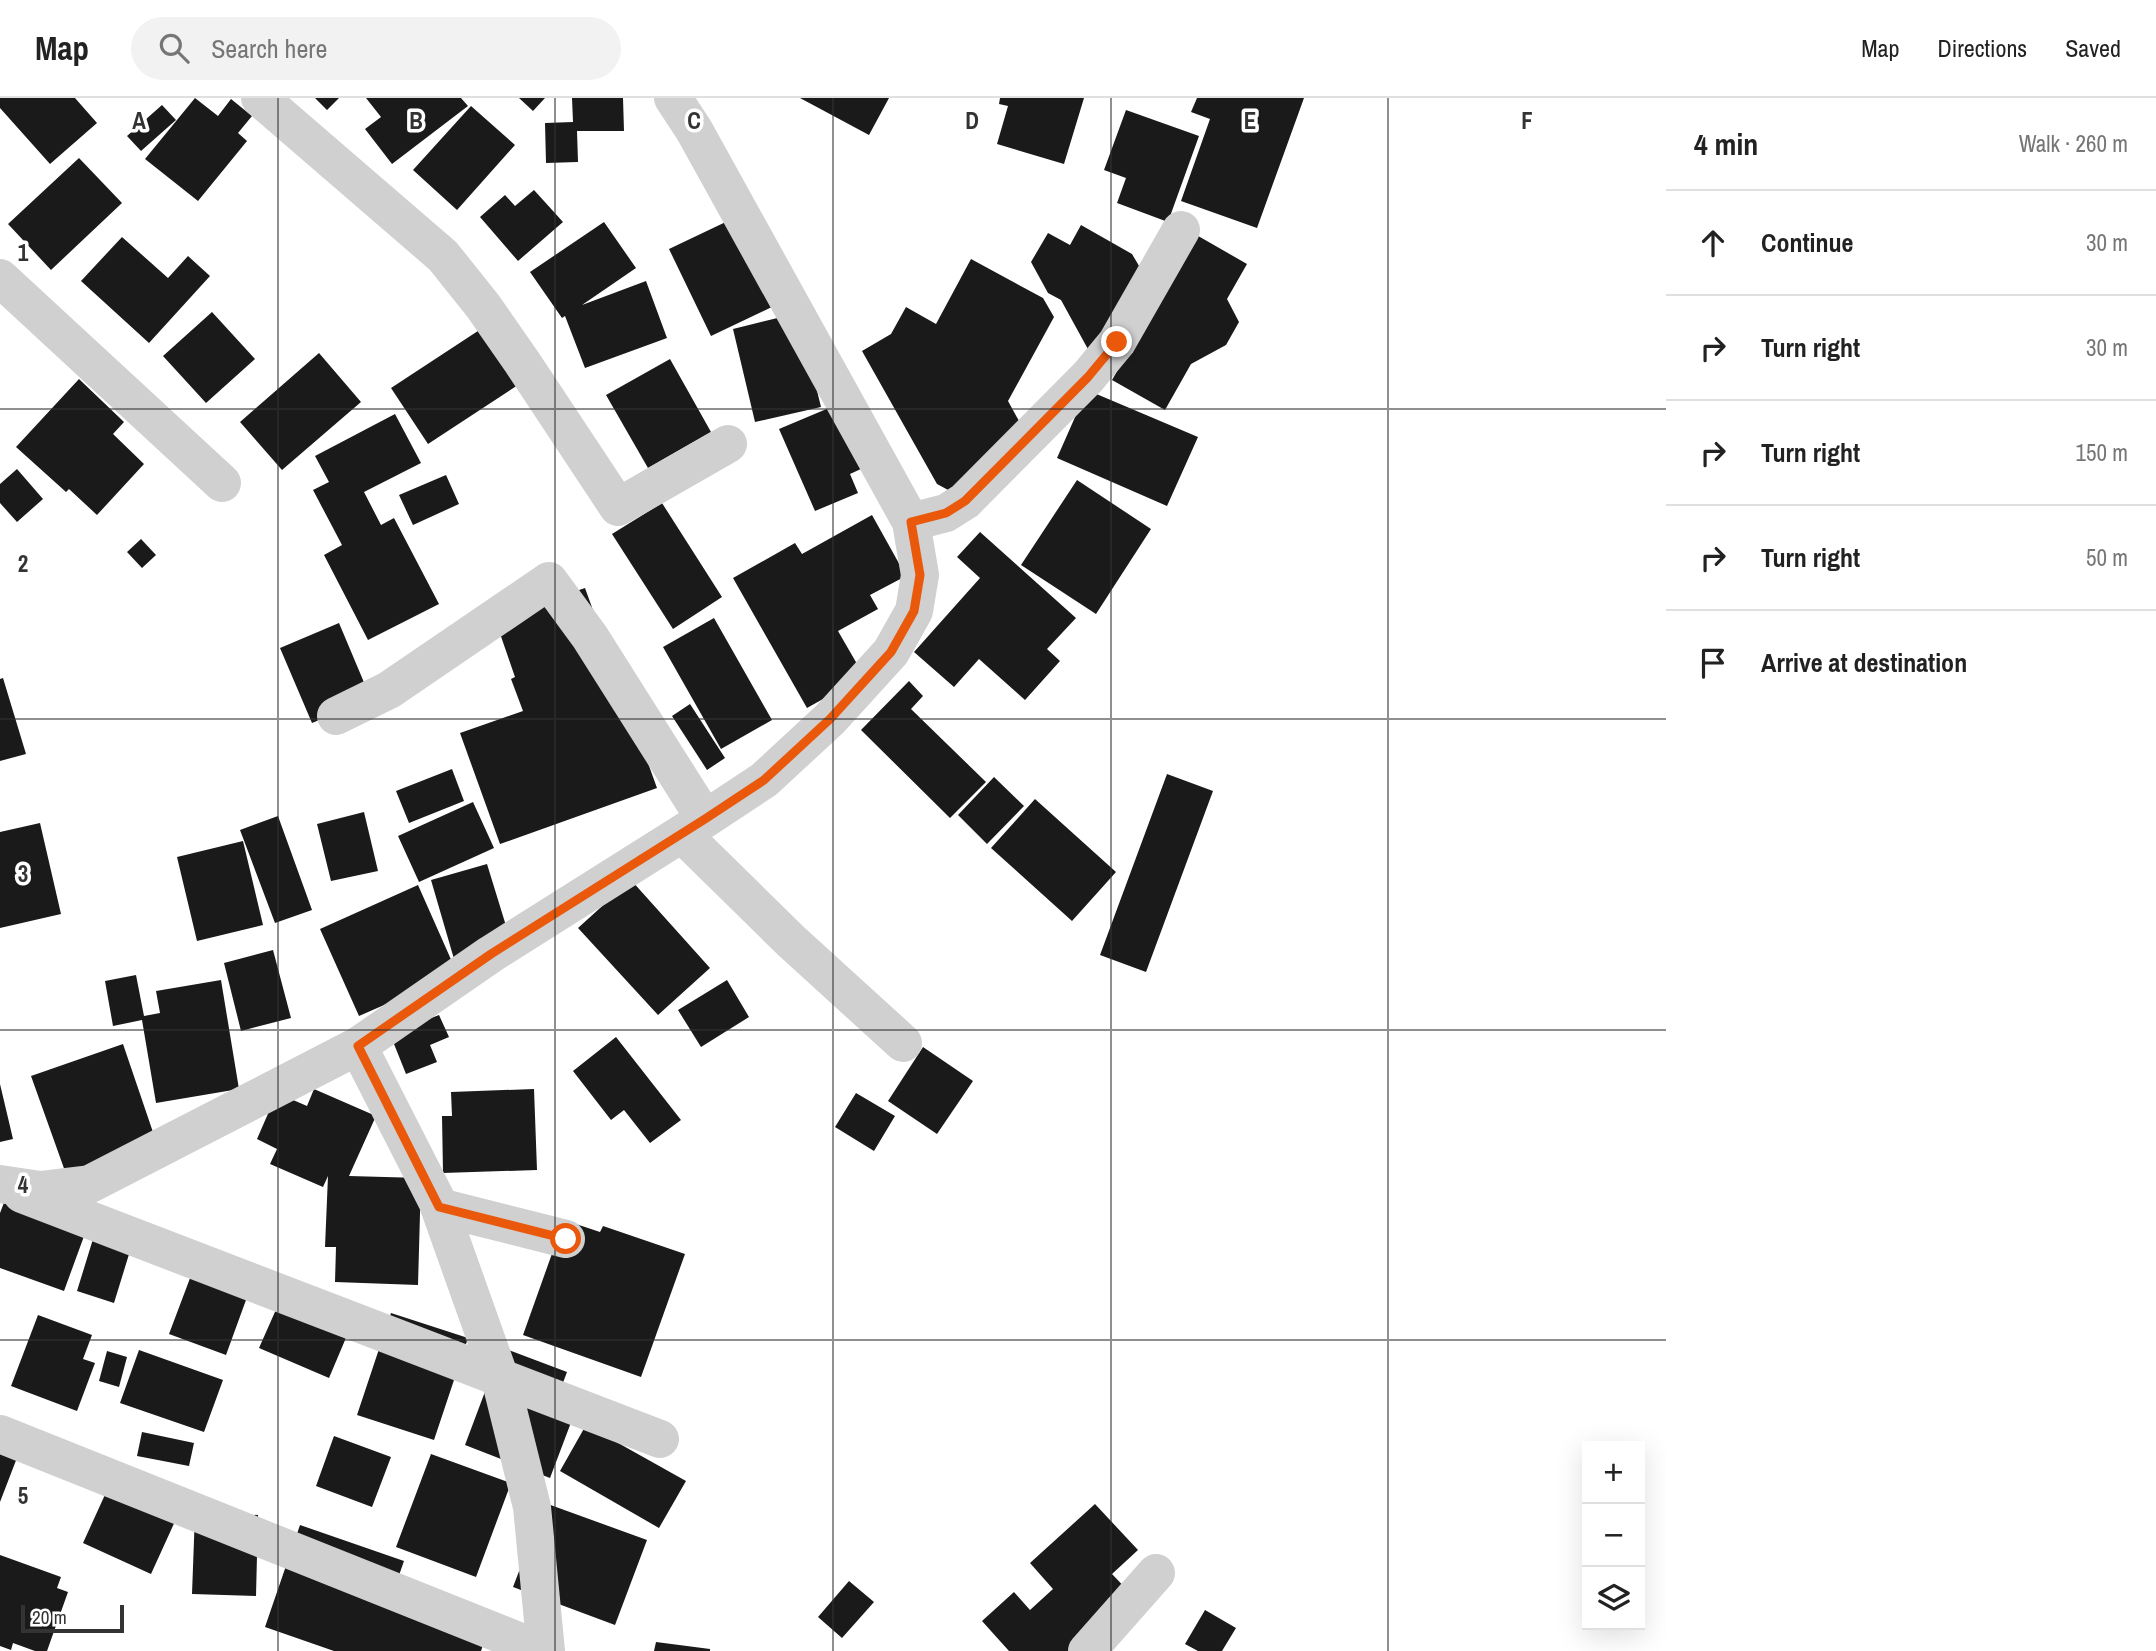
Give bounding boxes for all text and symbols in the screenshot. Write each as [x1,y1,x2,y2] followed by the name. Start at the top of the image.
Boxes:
[131,17,621,80] search box
[35,26,89,70] text: Map
[155,29,193,67] icon: search
[211,31,327,66] text: Search here
[1861,32,1899,64] text: Map
[1937,32,2027,64] text: Directions
[2065,32,2121,64] text: Saved
[132,105,146,136] text: A
[409,105,423,136] text: B
[687,105,701,136] text: C
[965,105,979,136] text: D
[1244,105,1256,136] text: E
[1521,105,1533,136] text: F
[1694,124,1758,164] text: 4 min
[2019,128,2128,159] text: Walk · 260 m
[1694,224,1732,262] icon: ahead
[1761,225,1853,260] text: Continue
[2086,227,2128,258] text: 30 m
[18,237,29,268] text: 1
[1101,326,1132,357] route end
[1694,329,1732,367] icon: right
[1761,330,1860,365] text: Turn right
[2086,332,2128,363] text: 30 m
[1694,434,1732,472] icon: right
[1761,435,1860,470] text: Turn right
[2076,437,2128,468] text: 150 m
[1694,539,1732,577] icon: right
[1761,540,1860,575] text: Turn right
[2086,542,2128,573] text: 50 m
[18,548,28,579] text: 2
[1694,644,1732,682] icon: arrive
[1761,645,1967,680] text: Arrive at destination
[18,858,28,889] text: 3
[18,1169,29,1200] text: 4
[550,1223,581,1254] route start
[1582,1441,1645,1630] map controls
[1582,1441,1645,1504] button: +
[18,1480,28,1511] text: 5
[1582,1504,1645,1567] button: −
[1582,1567,1645,1630] button: layers
[21,1602,124,1634] scale bar
[32,1604,67,1630] text: 20 m

